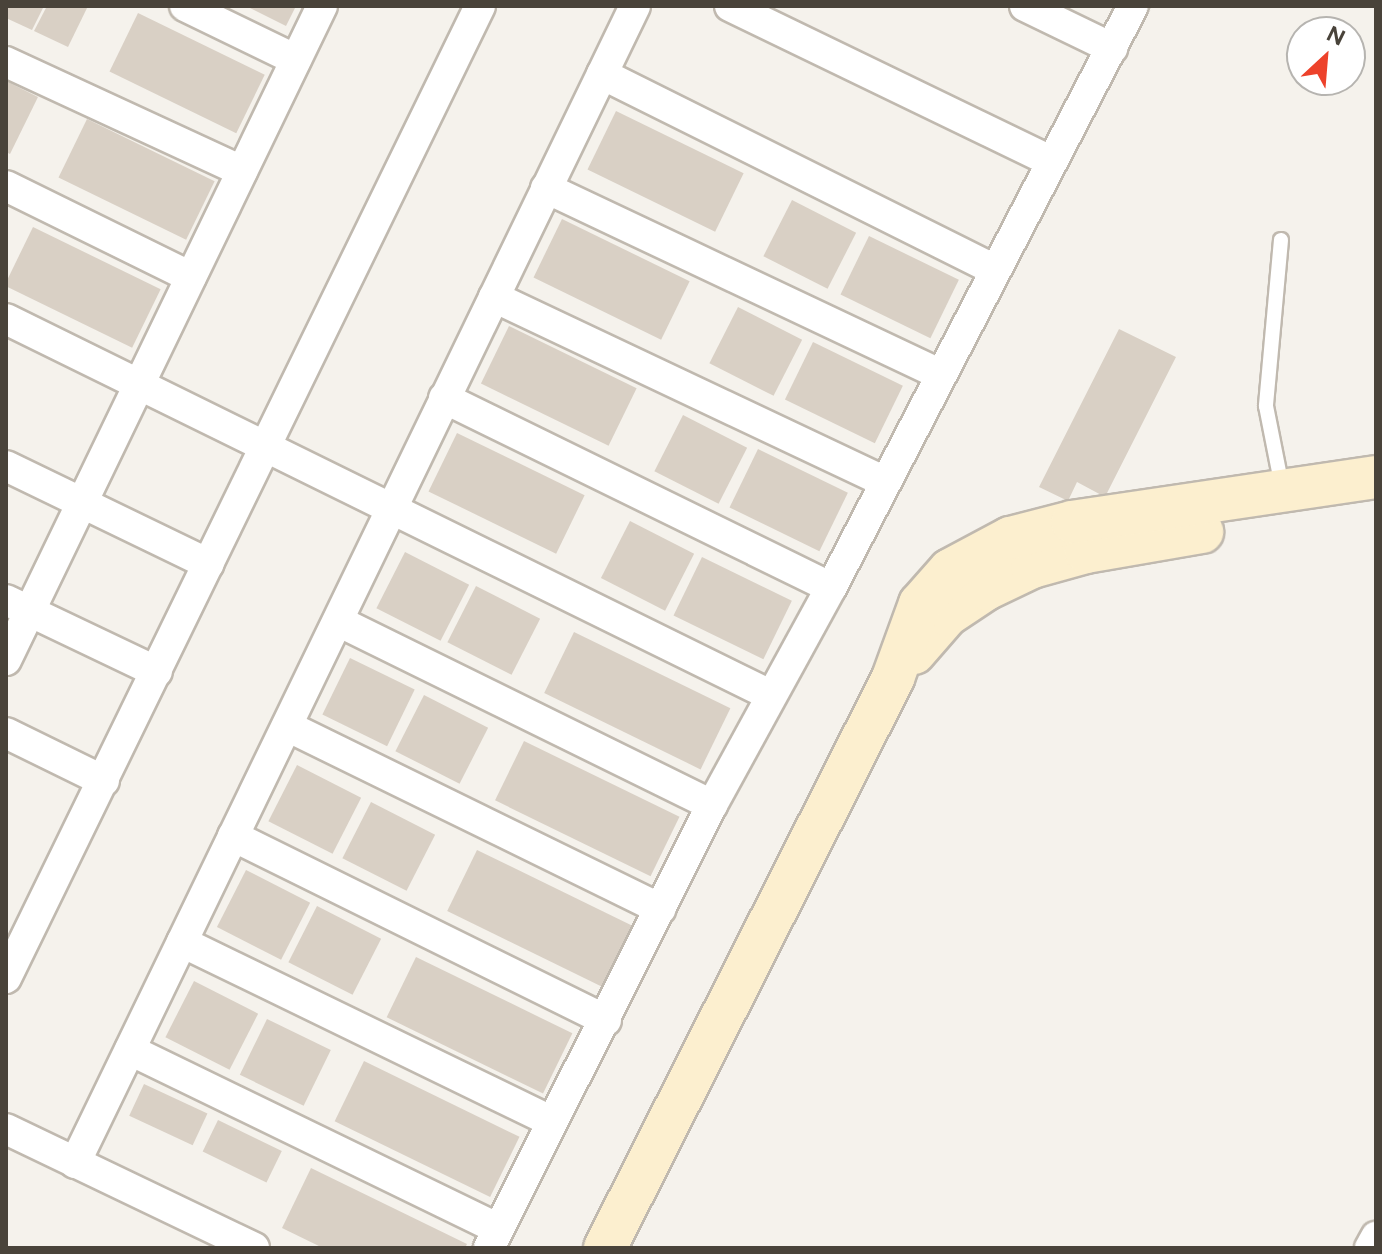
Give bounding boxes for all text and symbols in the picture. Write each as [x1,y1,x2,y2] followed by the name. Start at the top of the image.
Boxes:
[1286,16,1366,96] north arrow
[1322,20,1349,52] text: N

